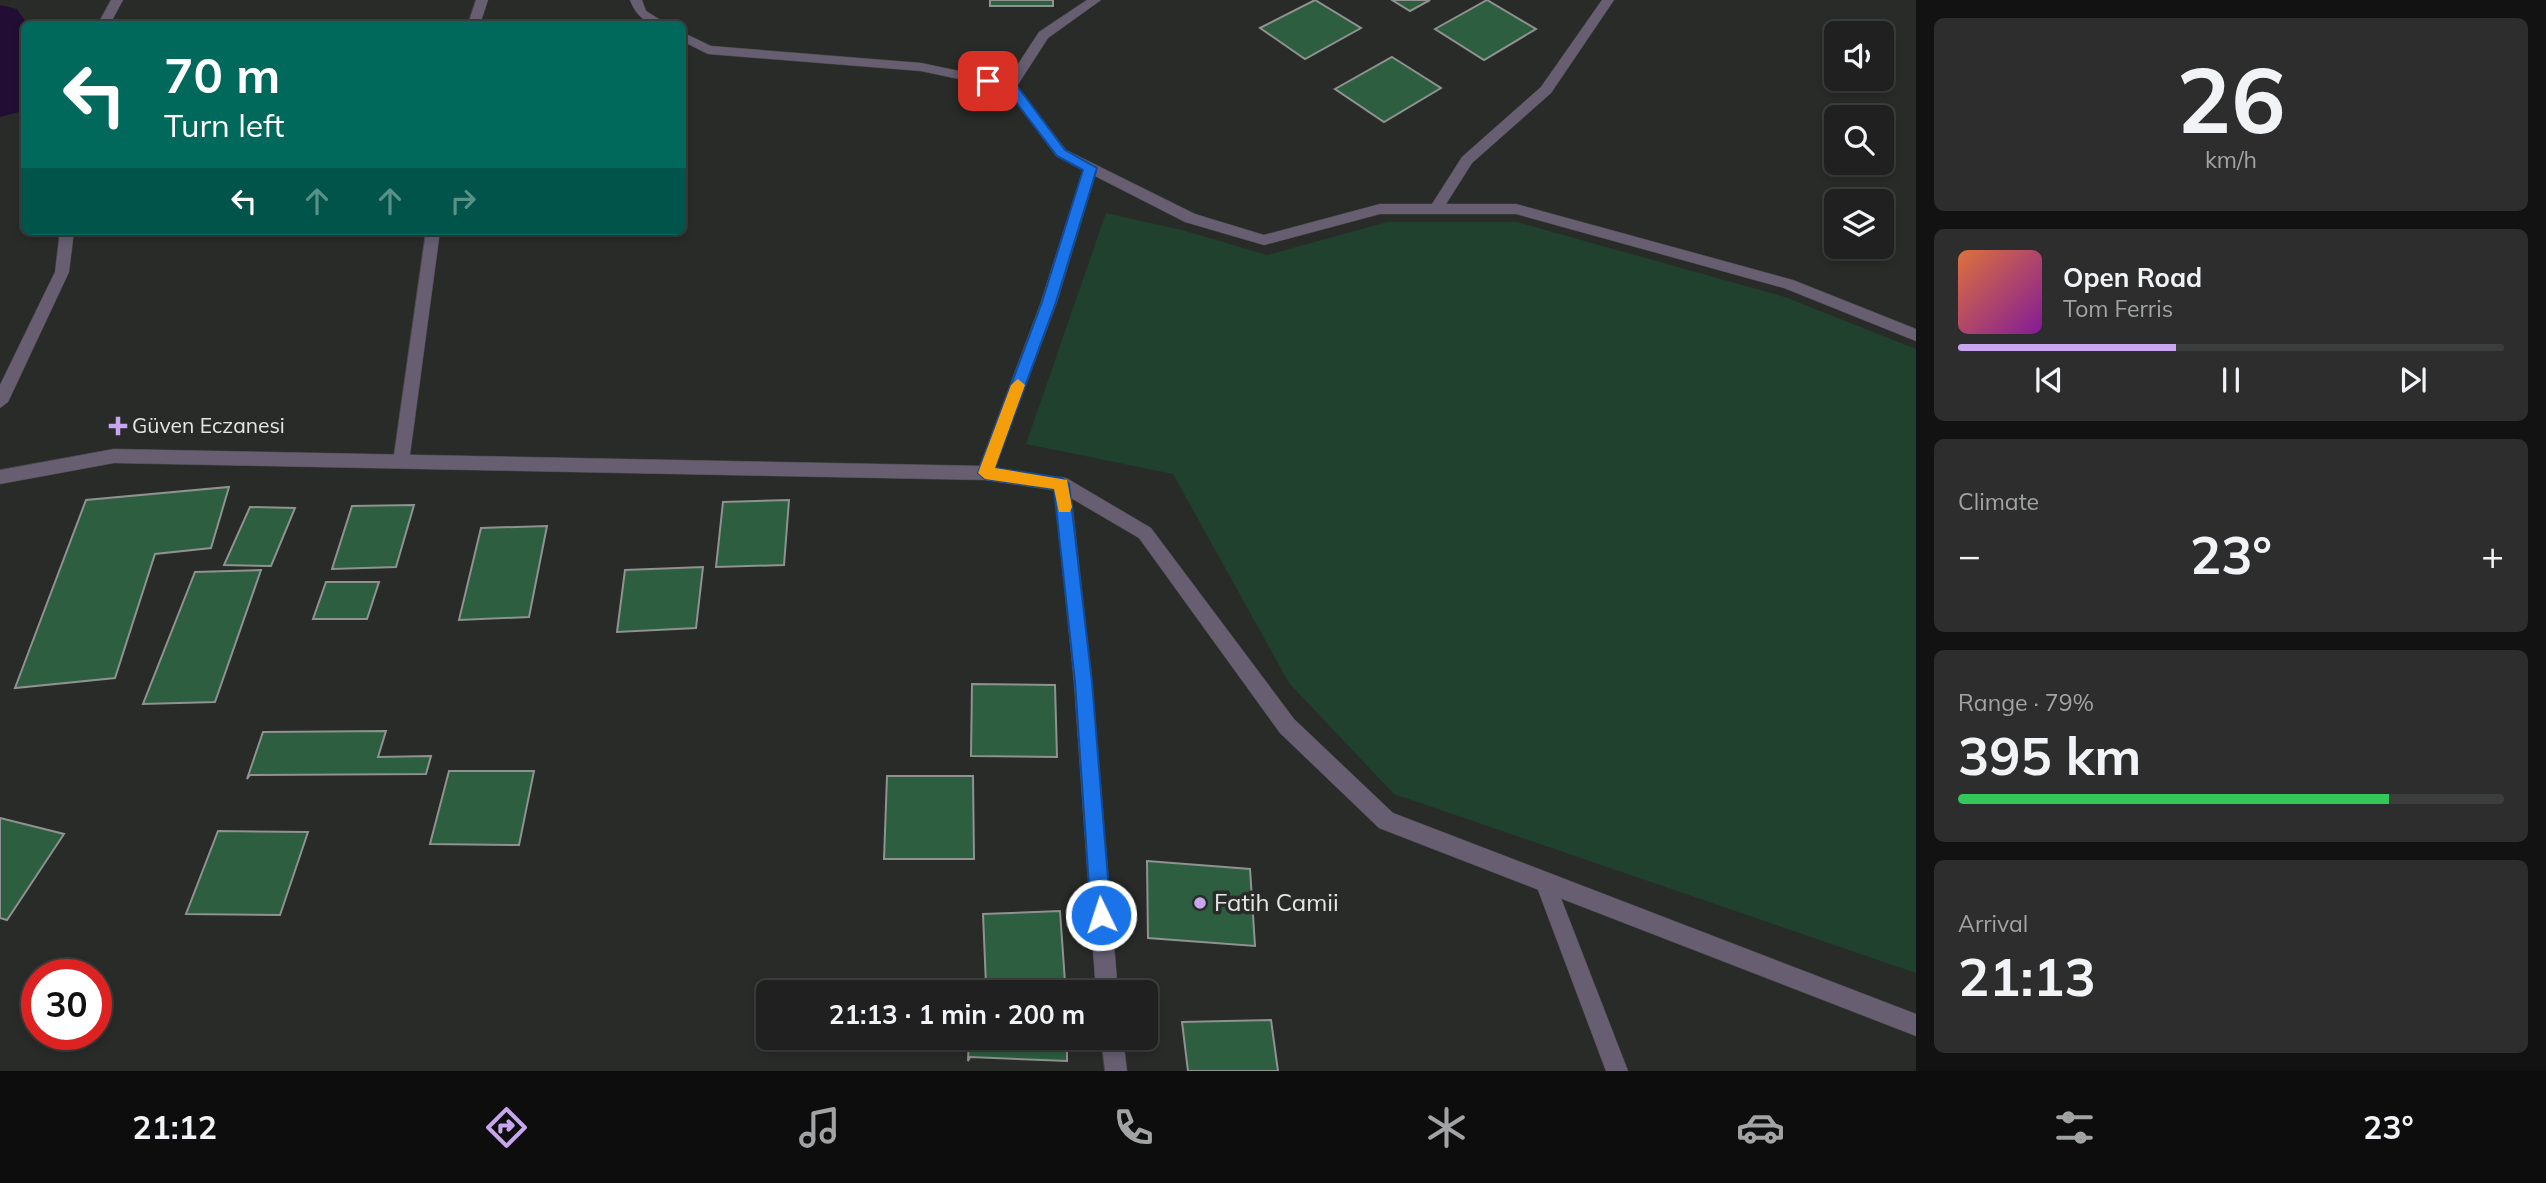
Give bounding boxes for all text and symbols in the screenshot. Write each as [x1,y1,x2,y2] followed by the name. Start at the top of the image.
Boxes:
[1824,21,1894,259] map controls
[1824,21,1894,91] button: sound
[2176,42,2286,156] text: 26
[164,44,280,105] text: 70 m
[49,49,140,140] icon: left
[958,51,1018,111] pin
[969,62,1007,100] icon: arrive
[164,105,284,145] text: Turn left
[1824,105,1894,175] button: search
[2205,145,2257,174] text: km/h
[225,182,263,220] icon: left
[298,182,336,220] icon: ahead
[371,182,409,220] icon: ahead
[444,182,482,220] icon: right
[1824,189,1894,259] button: layers
[2063,261,2202,294] text: Open Road
[2063,294,2173,323] text: Tom Ferris
[2030,361,2068,399] icon: previous
[2212,361,2250,399] icon: pause
[2394,361,2432,399] icon: next
[132,412,285,438] place label: Güven Eczanesi
[110,418,126,434] marker: Güven Eczanesi
[1958,487,2039,516] text: Climate
[2190,522,2272,587] text: 23°
[1958,531,1981,579] text: −
[2481,531,2504,579] text: +
[1958,688,2094,717] text: Range · 79%
[1958,723,2141,788] text: 395 km
[1064,878,1138,952] position arrow
[1214,887,1339,917] place label: Fatih Camii
[1192,895,1208,911] marker: Fatih Camii
[1958,909,2028,938] text: Arrival
[1958,944,2096,1009] text: 21:13
[21,959,112,1050] speed limit sign: 30
[829,998,1085,1031] text: 21:13 · 1 min · 200 m
[482,1103,531,1152] icon: directions
[795,1103,844,1152] icon: music
[1109,1103,1158,1152] icon: phone
[1422,1103,1471,1152] icon: climate
[1736,1103,1785,1152] icon: car
[2050,1103,2099,1152] icon: filters
[132,1107,217,1147] text: 21:12
[2363,1107,2414,1147] text: 23°

